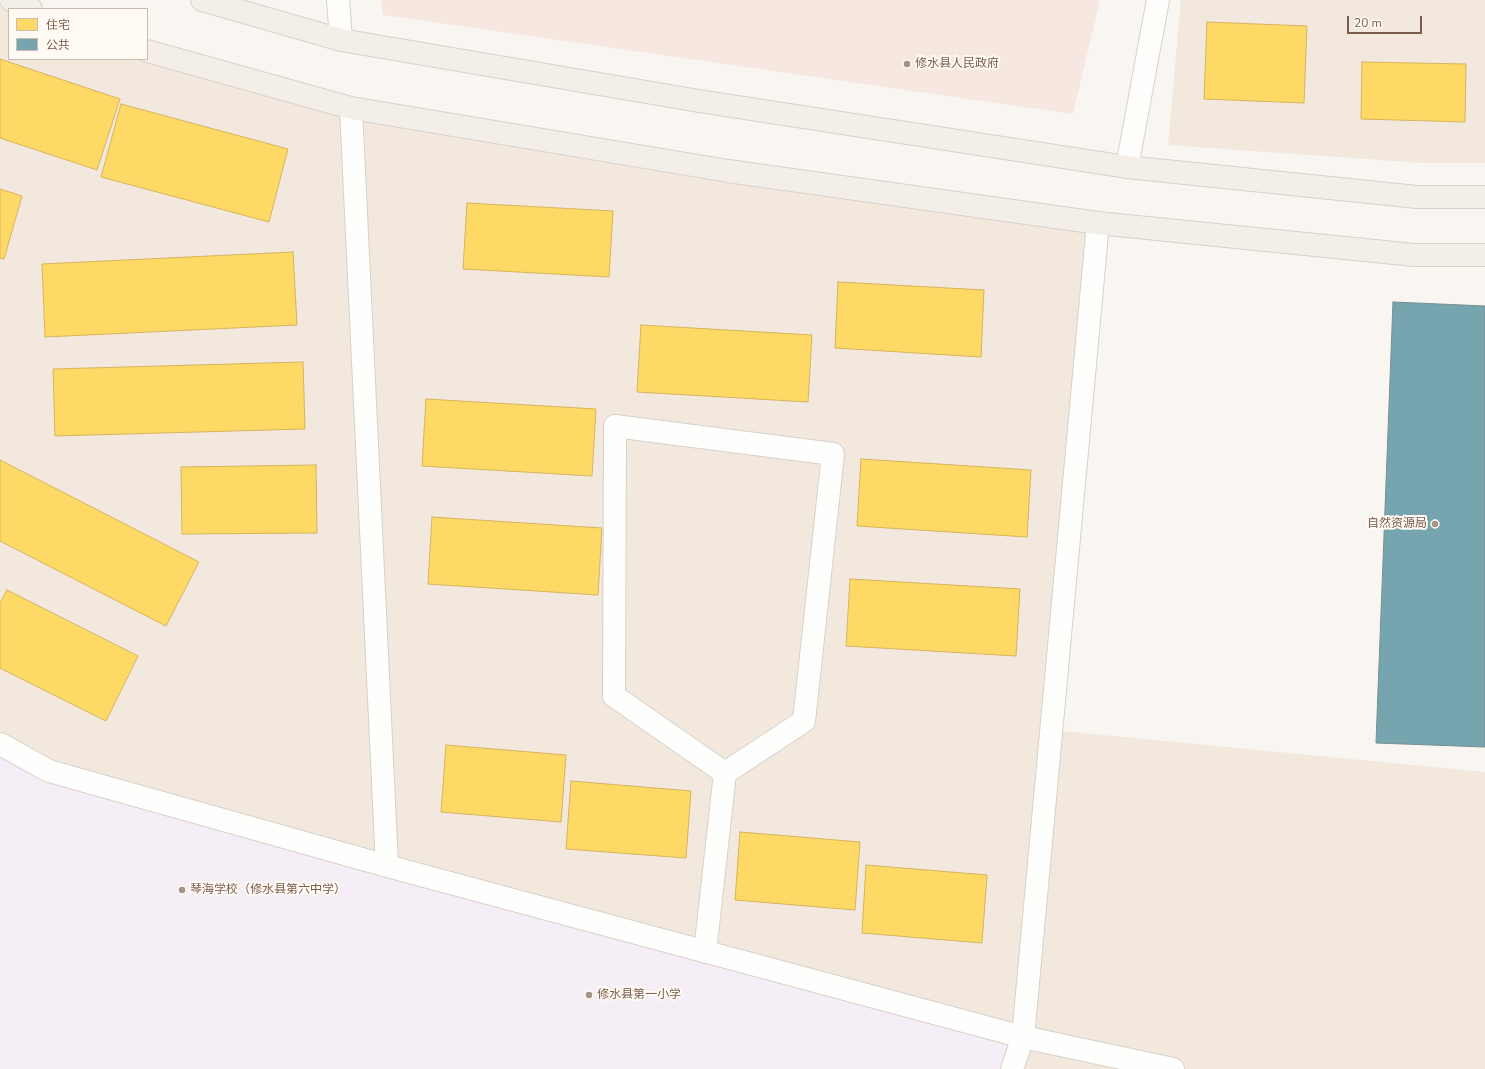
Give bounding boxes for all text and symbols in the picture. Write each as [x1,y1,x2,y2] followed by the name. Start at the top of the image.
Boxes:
[8,8,148,60] legend
[1349,8,1424,34] scale bar
[1354,15,1382,31] text: 20 m
[46,17,70,33] text: 住宅
[46,37,70,53] text: 公共
[915,57,999,71] place label: 修水县人民政府
[902,59,912,69] marker: 修水县人民政府
[1367,517,1427,531] place label: 自然资源局
[1430,519,1440,529] marker: 自然资源局
[190,883,346,897] place label: 琴海学校（修水县第六中学）
[177,885,187,895] marker: 琴海学校（修水县第六中学）
[597,988,681,1002] place label: 修水县第一小学
[584,990,594,1000] marker: 修水县第一小学

